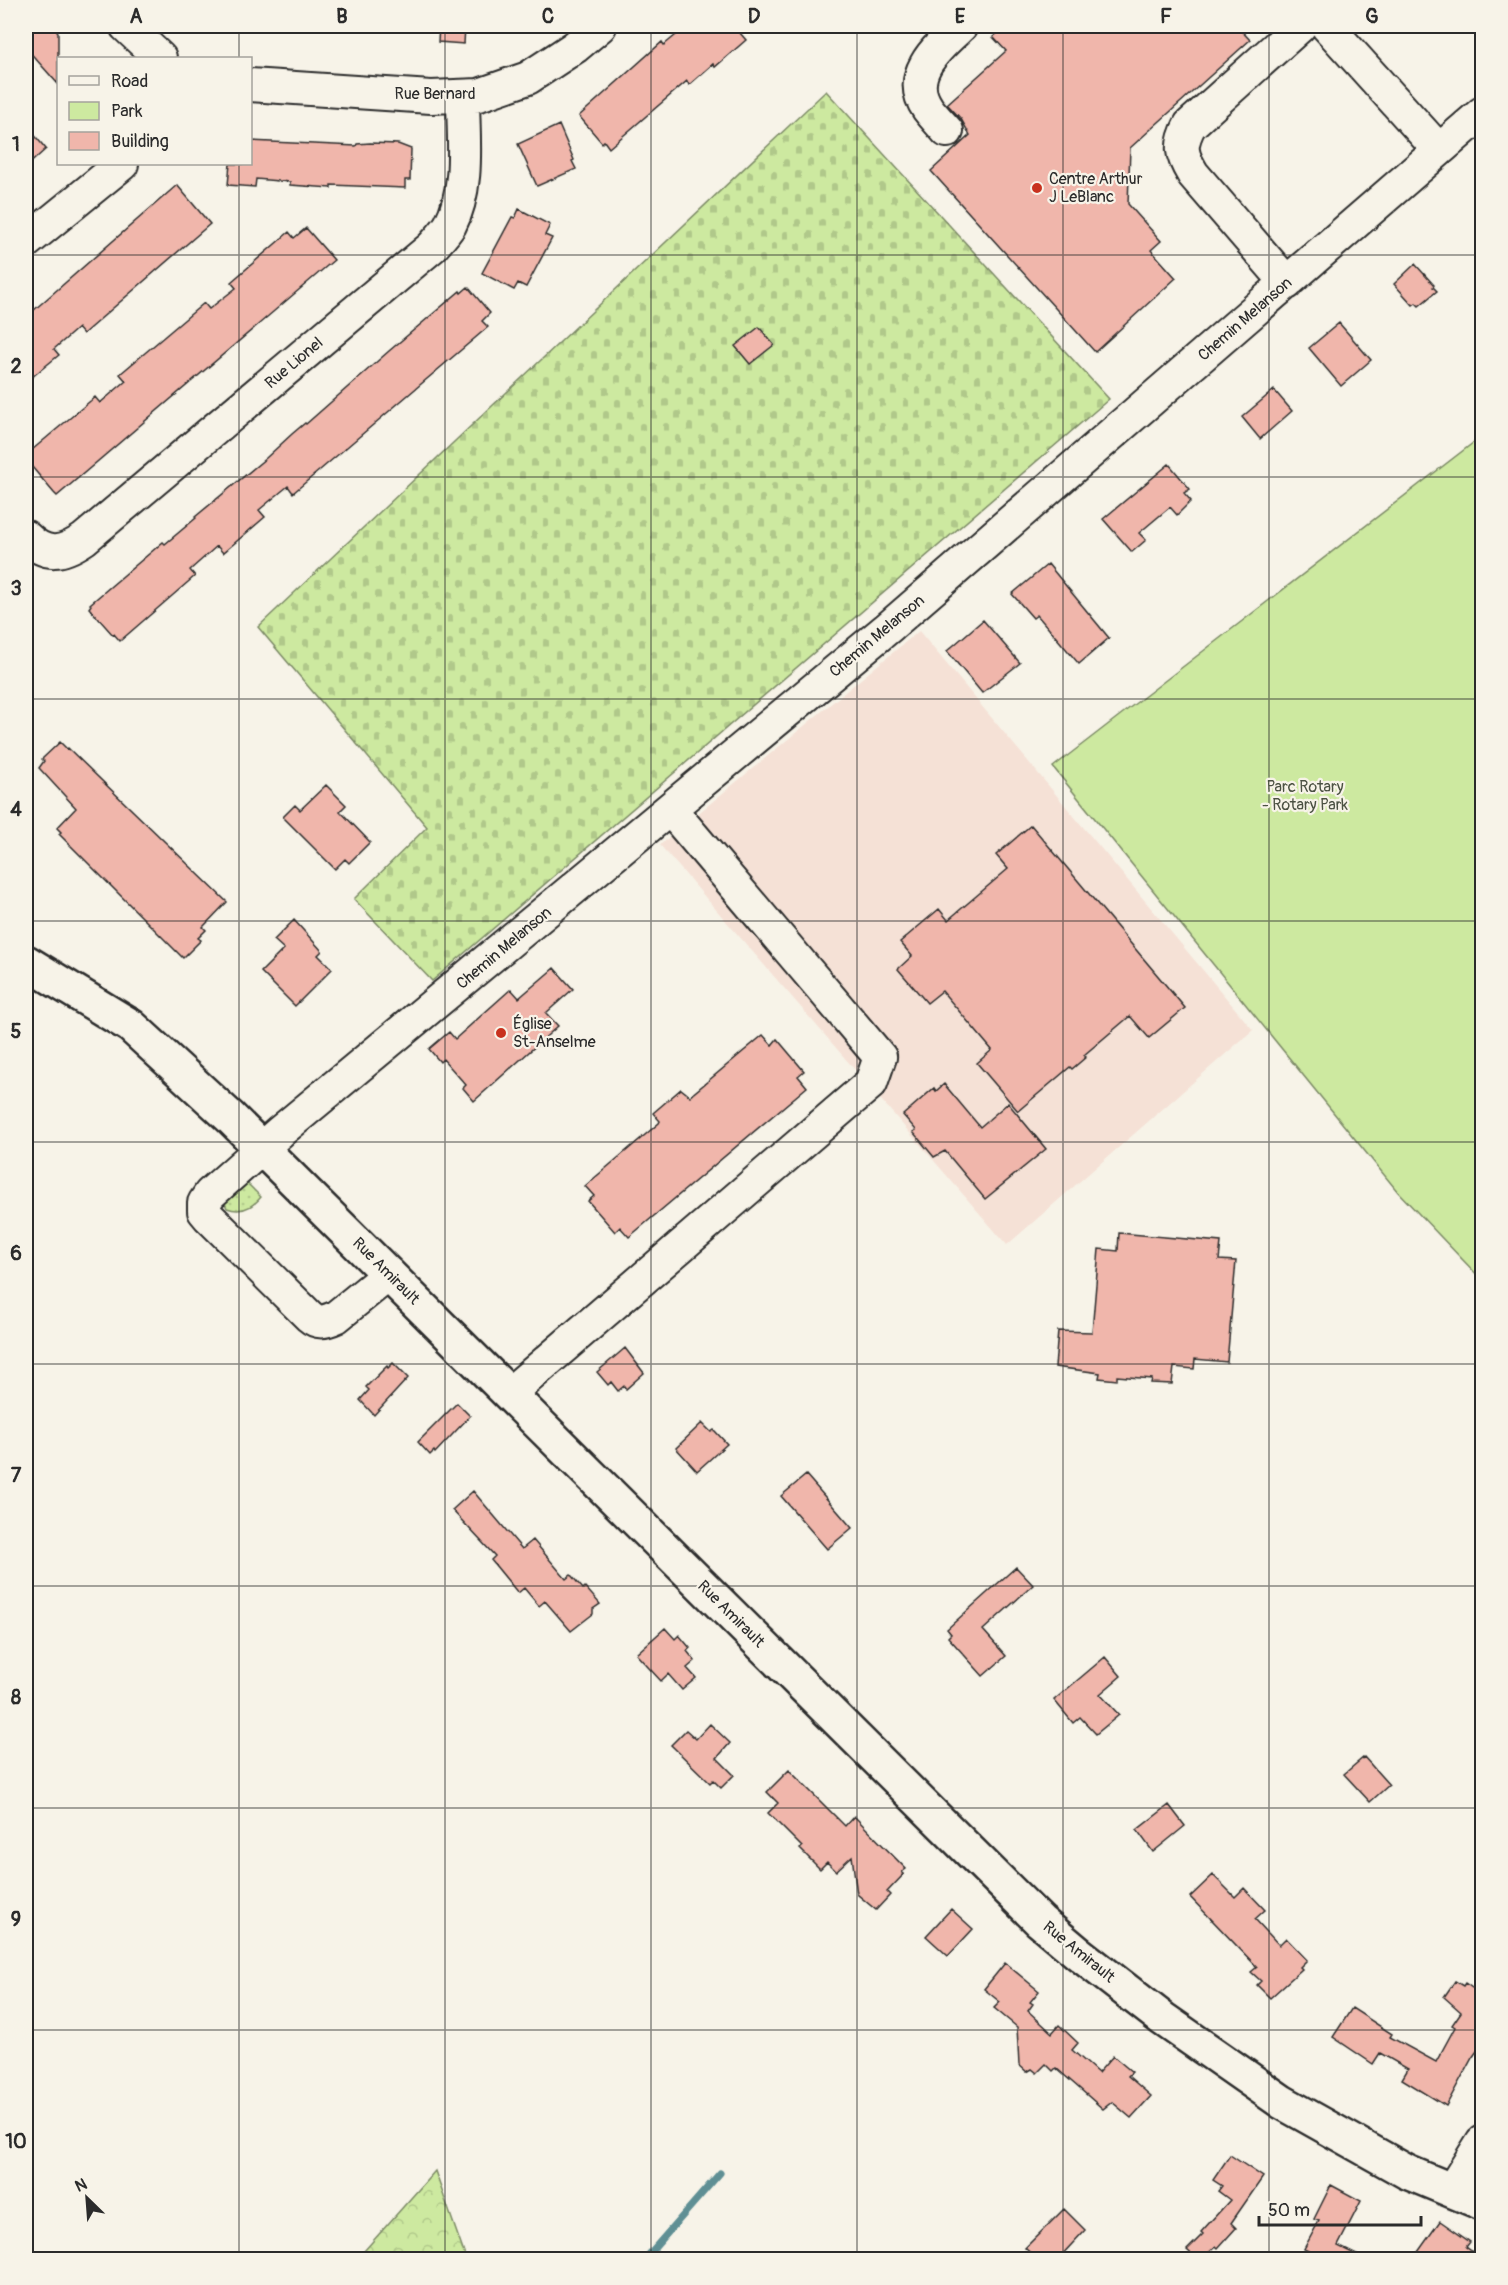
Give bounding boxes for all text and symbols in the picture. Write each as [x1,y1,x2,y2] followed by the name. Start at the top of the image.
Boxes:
[130,4,143,29] text: A
[336,4,348,29] text: B
[542,4,554,29] text: C
[748,4,761,29] text: D
[955,4,966,29] text: E
[1160,4,1172,29] text: F
[1365,4,1379,29] text: G
[57,57,252,165] legend
[111,70,148,93] text: Road
[394,84,476,104] street label: Rue Bernard
[111,100,143,123] text: Park
[111,130,169,153] text: Building
[12,132,20,157] text: 1
[1049,169,1143,207] place label: Centre Arthur J LeBlanc
[1030,181,1044,195] marker: Centre Arthur J LeBlanc
[1194,273,1296,365] street label: Chemin Melanson
[261,333,327,393] street label: Rue Lionel
[10,354,22,379] text: 2
[10,576,22,601] text: 3
[825,590,929,682] street label: Chemin Melanson
[1262,777,1348,815] park label: Parc Rotary - Rotary Park
[10,797,22,822] text: 4
[452,902,556,994] street label: Chemin Melanson
[513,1014,596,1052] place label: Église St-Anselme
[11,1019,22,1044] text: 5
[494,1026,508,1040] marker: Église St-Anselme
[348,1233,424,1309] street label: Rue Amirault
[10,1241,22,1266] text: 6
[11,1463,22,1488] text: 7
[693,1576,769,1652] street label: Rue Amirault
[11,1685,21,1710] text: 8
[11,1907,21,1932] text: 9
[1039,1917,1119,1987] street label: Rue Amirault
[5,2129,27,2154] text: 10
[57,2168,117,2228] north arrow
[72,2174,90,2197] text: N
[1259,2189,1421,2227] scale bar
[1268,2199,1310,2222] text: 50 m

